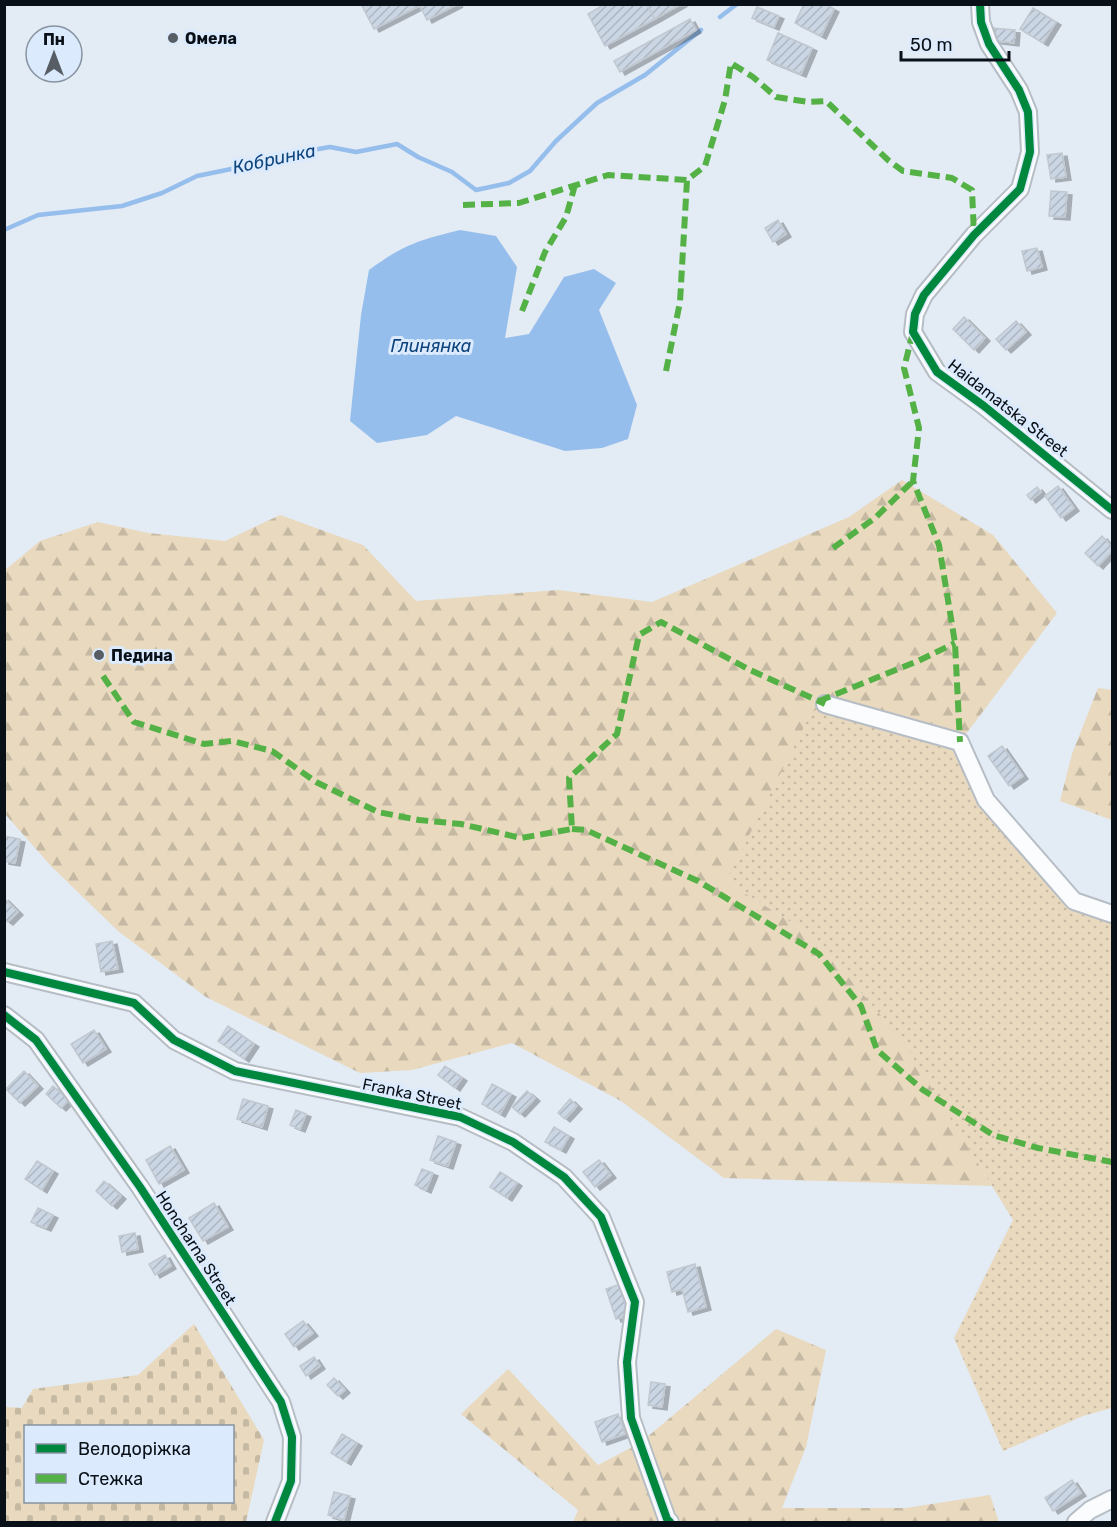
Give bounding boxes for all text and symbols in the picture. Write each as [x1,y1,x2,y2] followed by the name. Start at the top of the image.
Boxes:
[24,24,84,84] north arrow
[901,24,1009,62] scale bar
[185,29,237,48] place label: Омела
[43,30,65,49] text: Пн
[166,31,180,45] marker: Омела
[910,34,953,56] text: 50 m
[230,139,318,179] water label: Кобринка
[391,335,472,357] water label: Глинянка
[944,355,1072,461] street label: Haidamatska Street
[111,646,173,665] place label: Педина
[92,648,106,662] marker: Педина
[361,1074,463,1114] street label: Franka Street
[152,1187,240,1309] street label: Honcharna Street
[24,1425,234,1503] legend
[78,1438,191,1460] text: Велодоріжка
[78,1468,143,1490] text: Стежка

